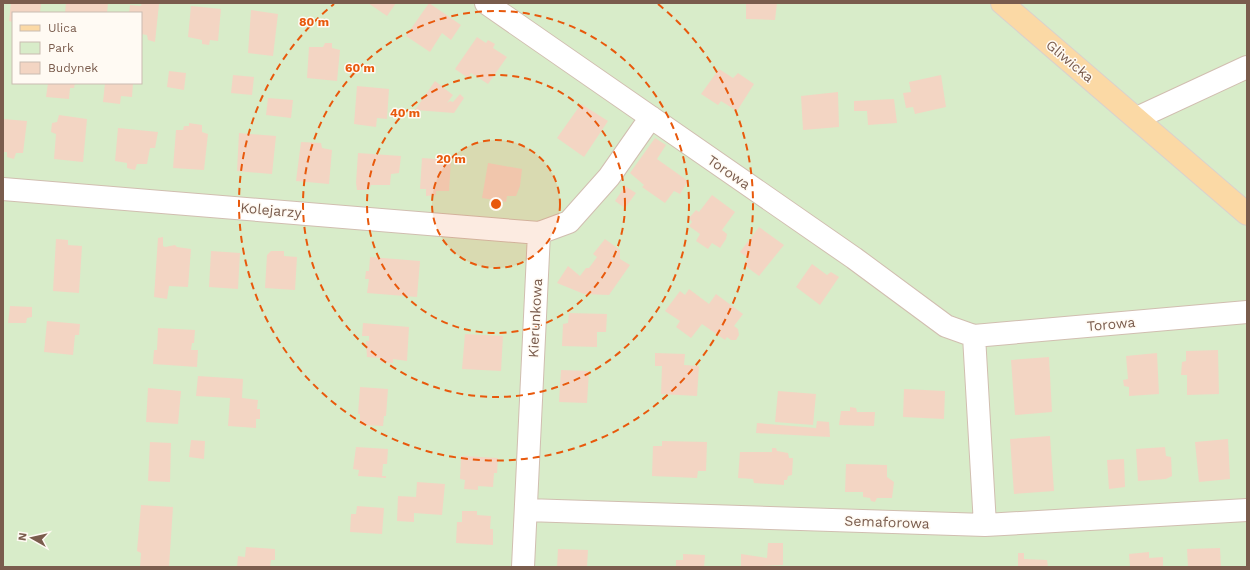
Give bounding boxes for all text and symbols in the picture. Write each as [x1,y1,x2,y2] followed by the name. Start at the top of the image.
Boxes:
[12,12,142,84] legend
[299,15,329,29] text: 80 m
[48,21,77,35] text: Ulica
[1043,37,1097,86] street label: Gliwicka
[48,41,74,55] text: Park
[48,61,98,75] text: Budynek
[345,61,375,75] text: 60 m
[390,106,420,120] text: 40 m
[436,152,466,166] text: 20 m
[705,152,753,192] street label: Torowa
[489,197,503,211] centre of rings
[240,199,303,221] street label: Kolejarzy
[525,278,545,358] street label: Kierunkowa
[1086,314,1136,334] street label: Torowa
[844,513,930,531] street label: Semaforowa
[12,518,52,558] north arrow
[16,532,30,542] text: N

